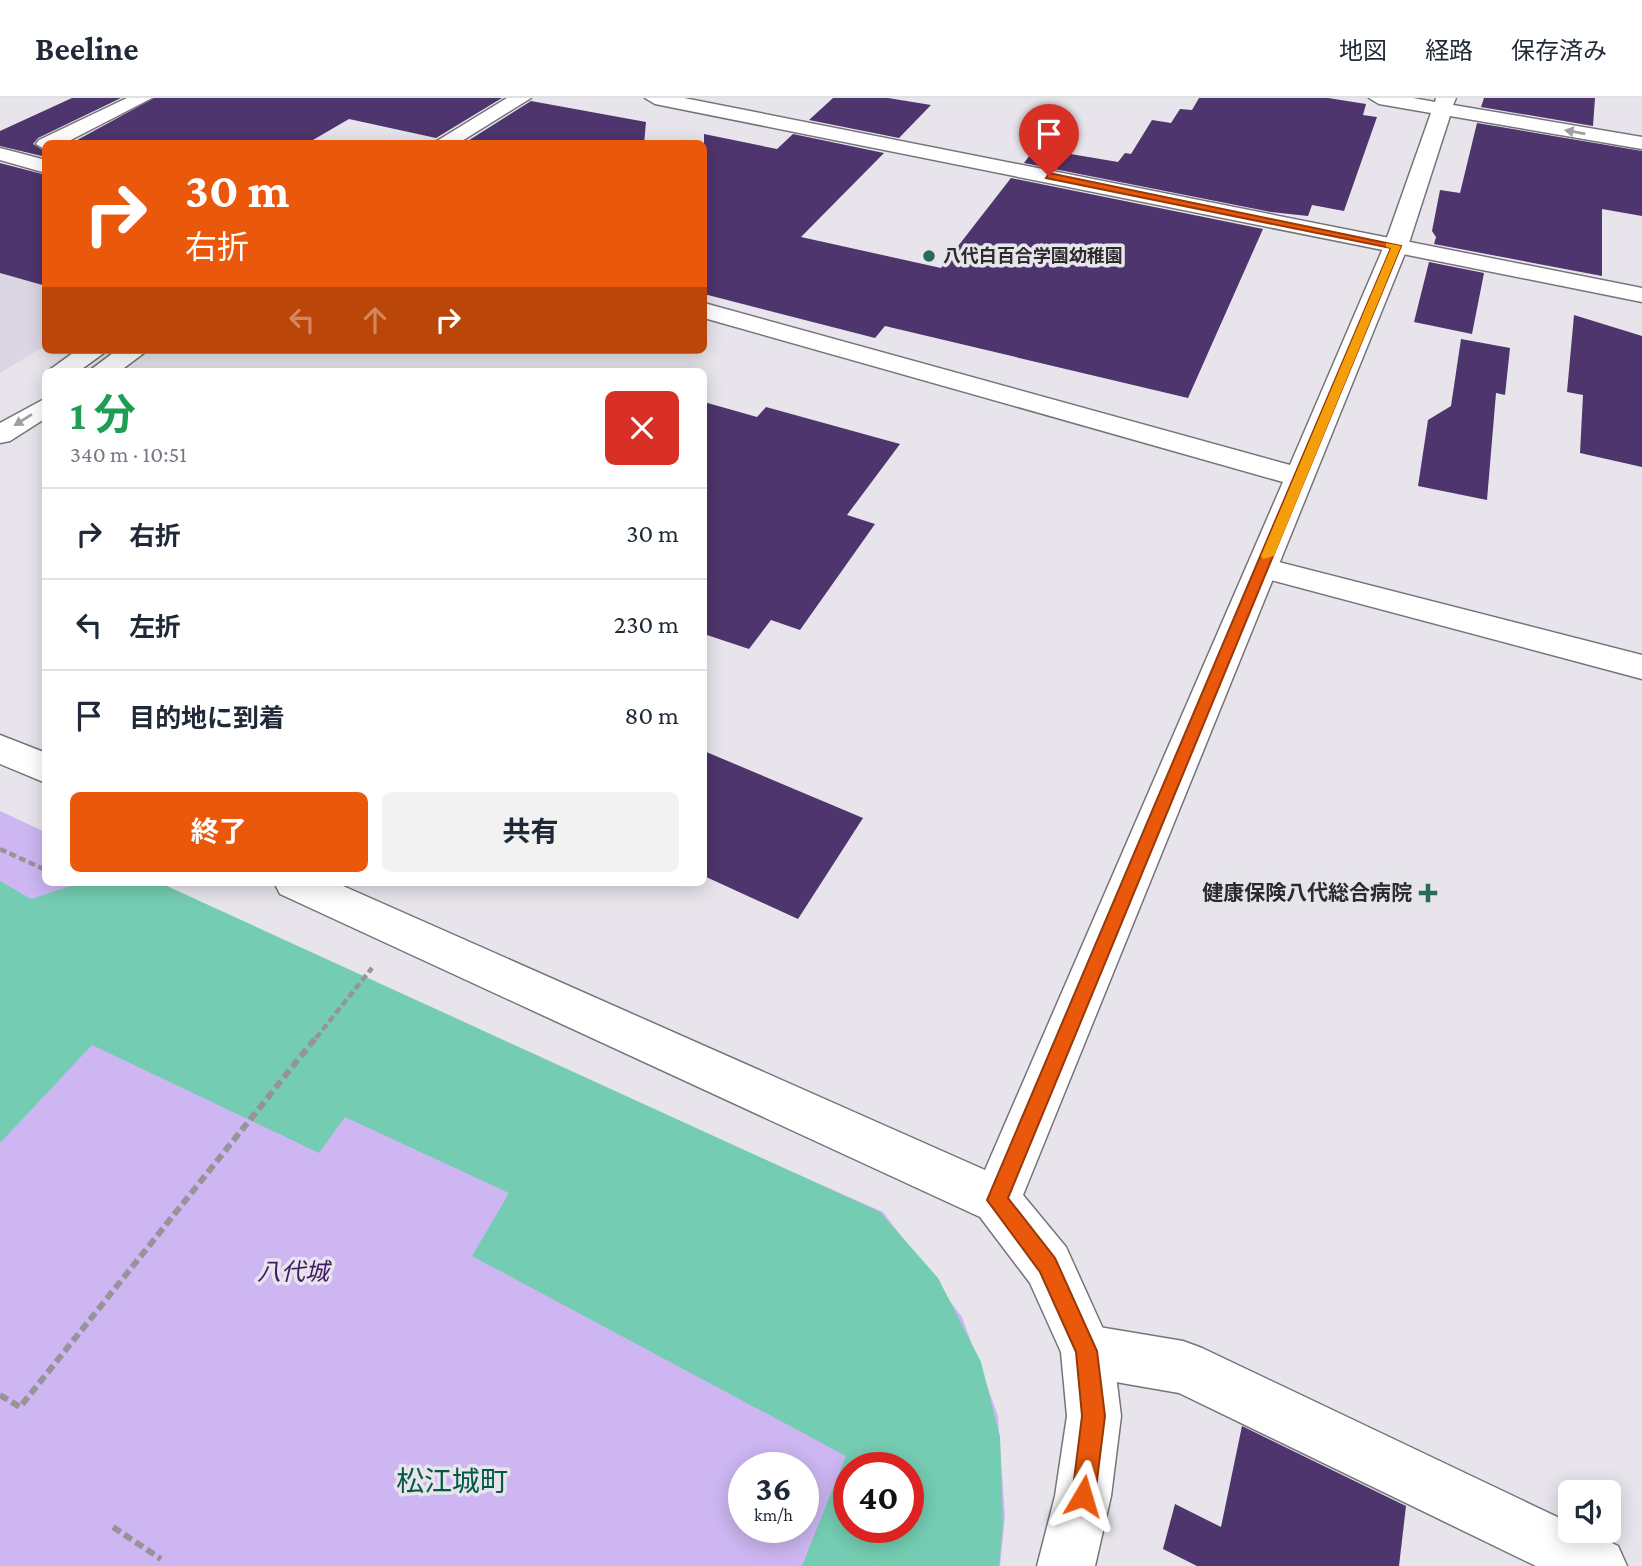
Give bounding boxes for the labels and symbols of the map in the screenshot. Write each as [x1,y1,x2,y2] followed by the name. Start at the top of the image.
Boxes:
[1019,104,1079,176] pin
[1564,126,1586,137] one-way arrow
[943,246,1123,266] place label: 八代白百合学園幼稚園
[921,248,937,264] marker: 八代白百合学園幼稚園
[13,414,32,427] one-way arrow
[1202,881,1412,905] place label: 健康保険八代総合病院
[1418,883,1438,903] marker: 健康保険八代総合病院
[257,1258,332,1285] park label: 八代城
[833,1452,924,1543] speed limit sign: 40
[1046,1459,1120,1533] position arrow
[396,1466,508,1497] district label: 松江城町

